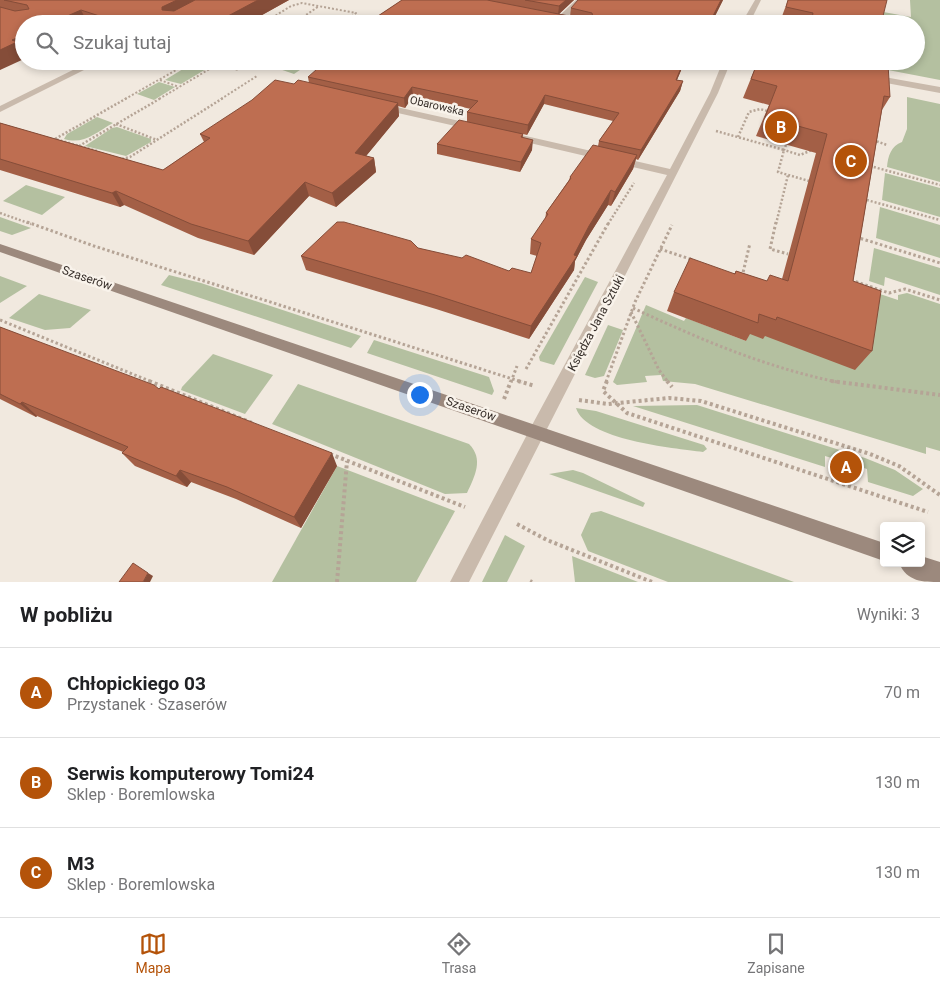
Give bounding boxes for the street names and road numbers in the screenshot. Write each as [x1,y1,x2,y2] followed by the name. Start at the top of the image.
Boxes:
[409,93,465,119] street label: Obarowska
[60,263,114,293] street label: Szaserów
[565,272,627,374] street label: Księdza Jana Sztuki
[444,394,498,424] street label: Szaserów

